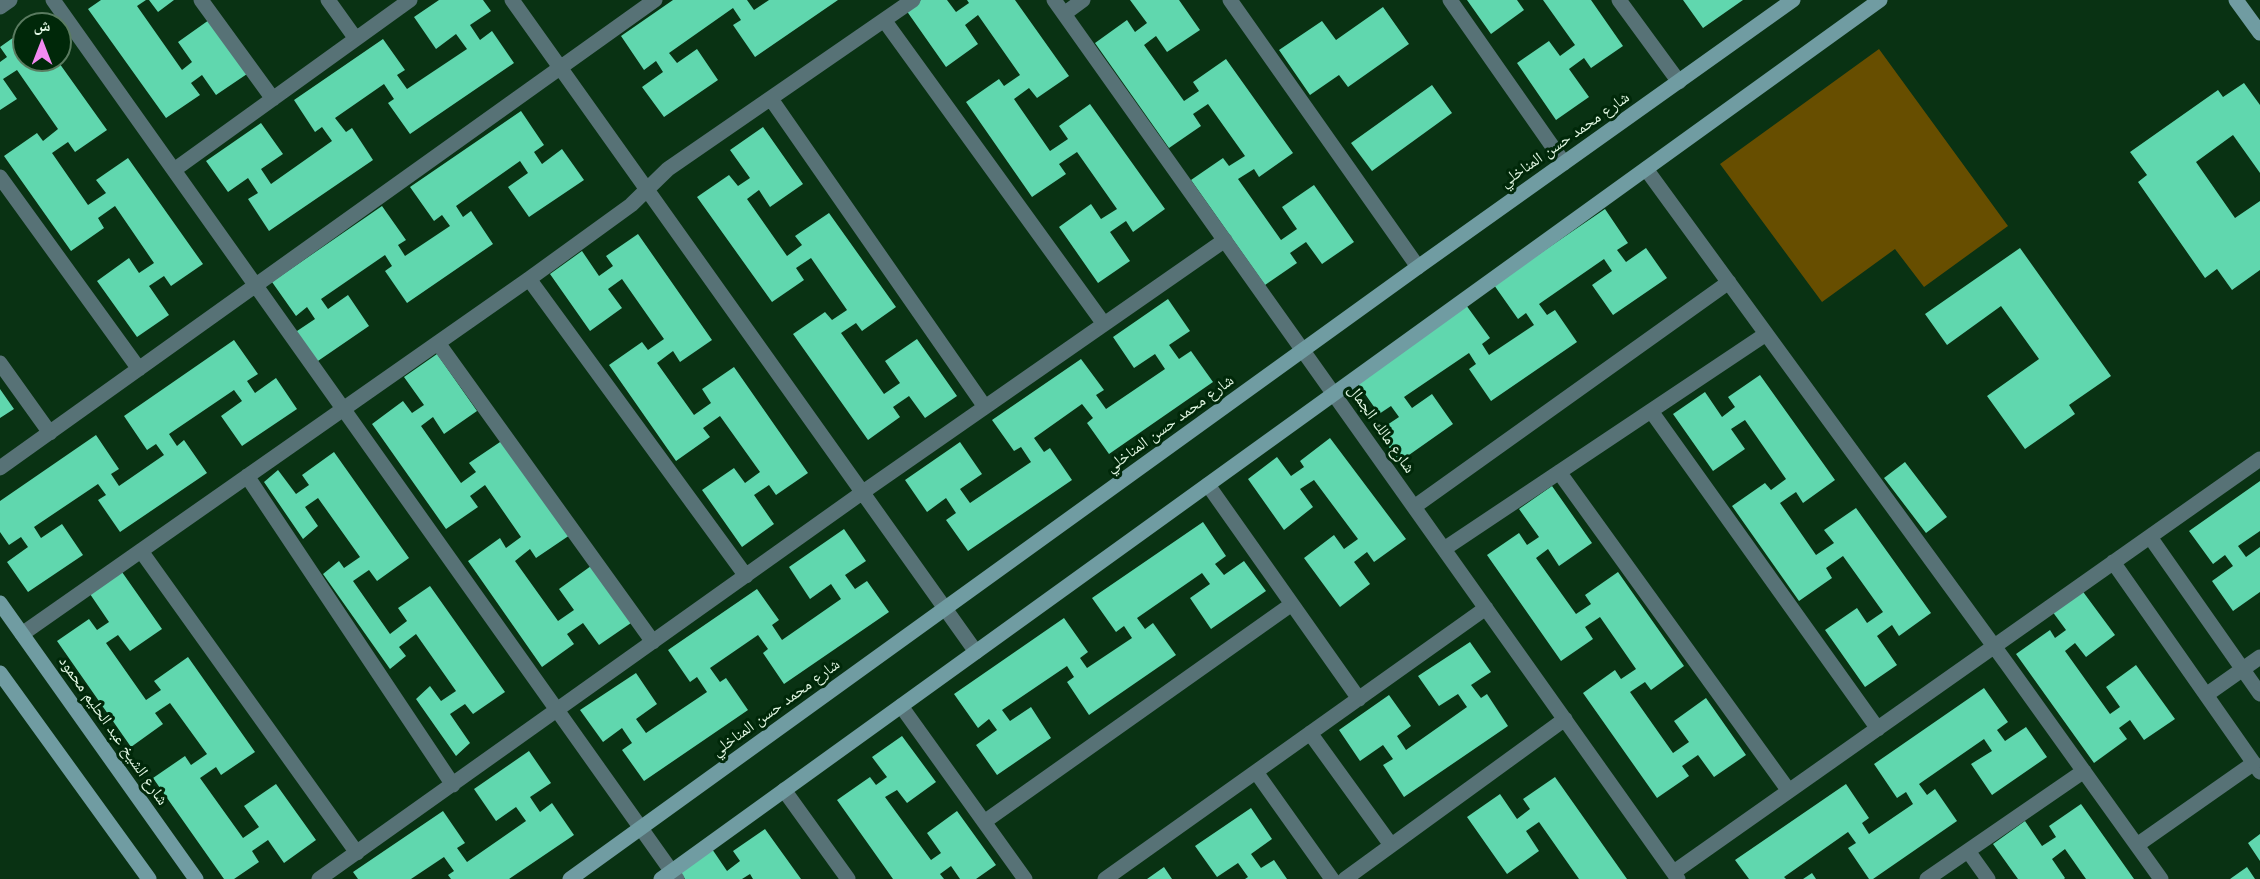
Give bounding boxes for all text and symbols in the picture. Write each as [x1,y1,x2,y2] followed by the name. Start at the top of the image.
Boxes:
[12,12,72,72] north arrow
[34,17,50,34] text: ش
[1497,88,1633,192] street label: شارع محمد حسن المناخلي
[1102,371,1238,477] street label: شارع محمد حسن المناخلي
[1343,381,1419,477] street label: شارع مالك الجمال
[54,653,172,809] street label: شارع الشيخ عبد الحليم محمود
[708,655,844,761] street label: شارع محمد حسن المناخلي

